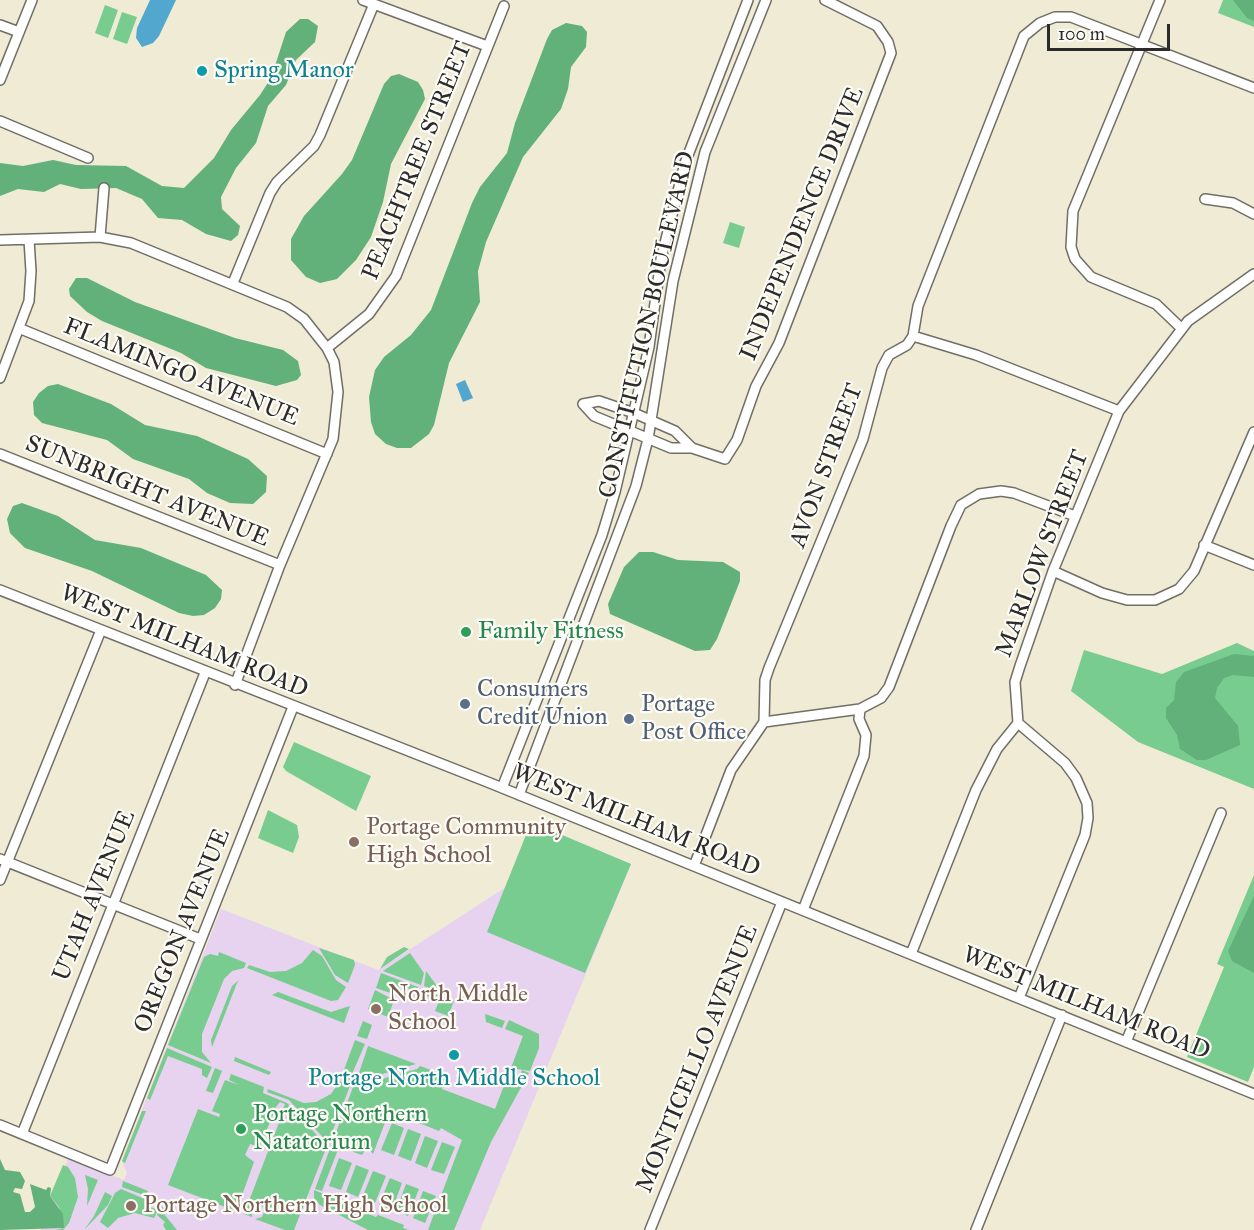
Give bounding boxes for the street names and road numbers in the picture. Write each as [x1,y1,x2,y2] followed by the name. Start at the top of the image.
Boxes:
[357,38,479,284] street label: PEACHTREE STREET
[735,83,871,365] street label: INDEPENDENCE DRIVE
[594,149,702,501] street label: CONSTITUTION BOULEVARD
[59,313,303,433] street label: FLAMINGO AVENUE
[784,380,870,552] street label: AVON STREET
[21,430,273,554] street label: SUNBRIGHT AVENUE
[990,446,1096,662] street label: MARLOW STREET
[56,579,312,705] street label: WEST MILHAM ROAD
[508,758,764,884] street label: WEST MILHAM ROAD
[48,806,142,986] street label: UTAH AVENUE
[129,825,237,1037] street label: OREGON AVENUE
[631,921,765,1197] street label: MONTICELLO AVENUE
[958,941,1214,1067] street label: WEST MILHAM ROAD

